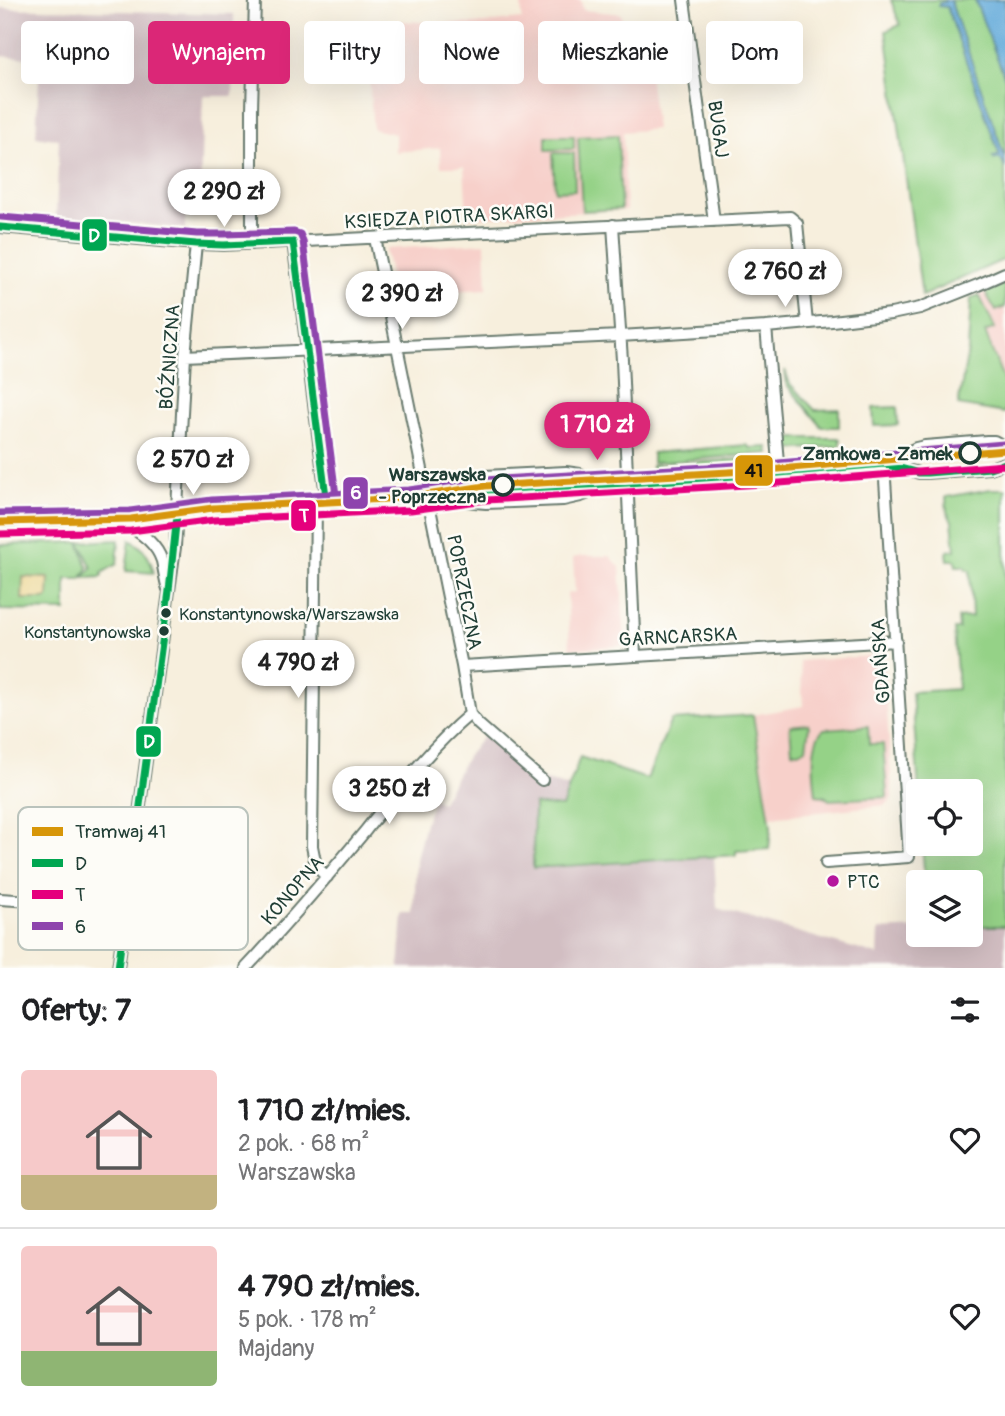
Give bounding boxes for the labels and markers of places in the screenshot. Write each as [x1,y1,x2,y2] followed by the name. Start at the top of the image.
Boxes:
[152,170,296,229] pin: 2 290 zł
[713,250,857,309] pin: 2 760 zł
[330,272,474,331] pin: 2 390 zł
[525,402,669,462] pin: 1 710 zł
[121,438,265,497] pin: 2 570 zł
[802,442,954,466] place label: Zamkowa - Zamek
[959,442,981,464] marker: Zamkowa - Zamek
[379,463,486,509] place label: Warszawska - Poprzeczna
[492,474,514,496] marker: Warszawska - Poprzeczna
[179,604,399,625] place label: Konstantynowska/Warszawska
[159,606,173,620] marker: Konstantynowska/Warszawska
[24,622,151,643] place label: Konstantynowska
[157,624,171,638] marker: Konstantynowska
[226,640,370,700] pin: 4 790 zł
[317,766,461,826] pin: 3 250 zł
[847,870,880,894] place label: PTC
[825,873,841,889] marker: PTC

